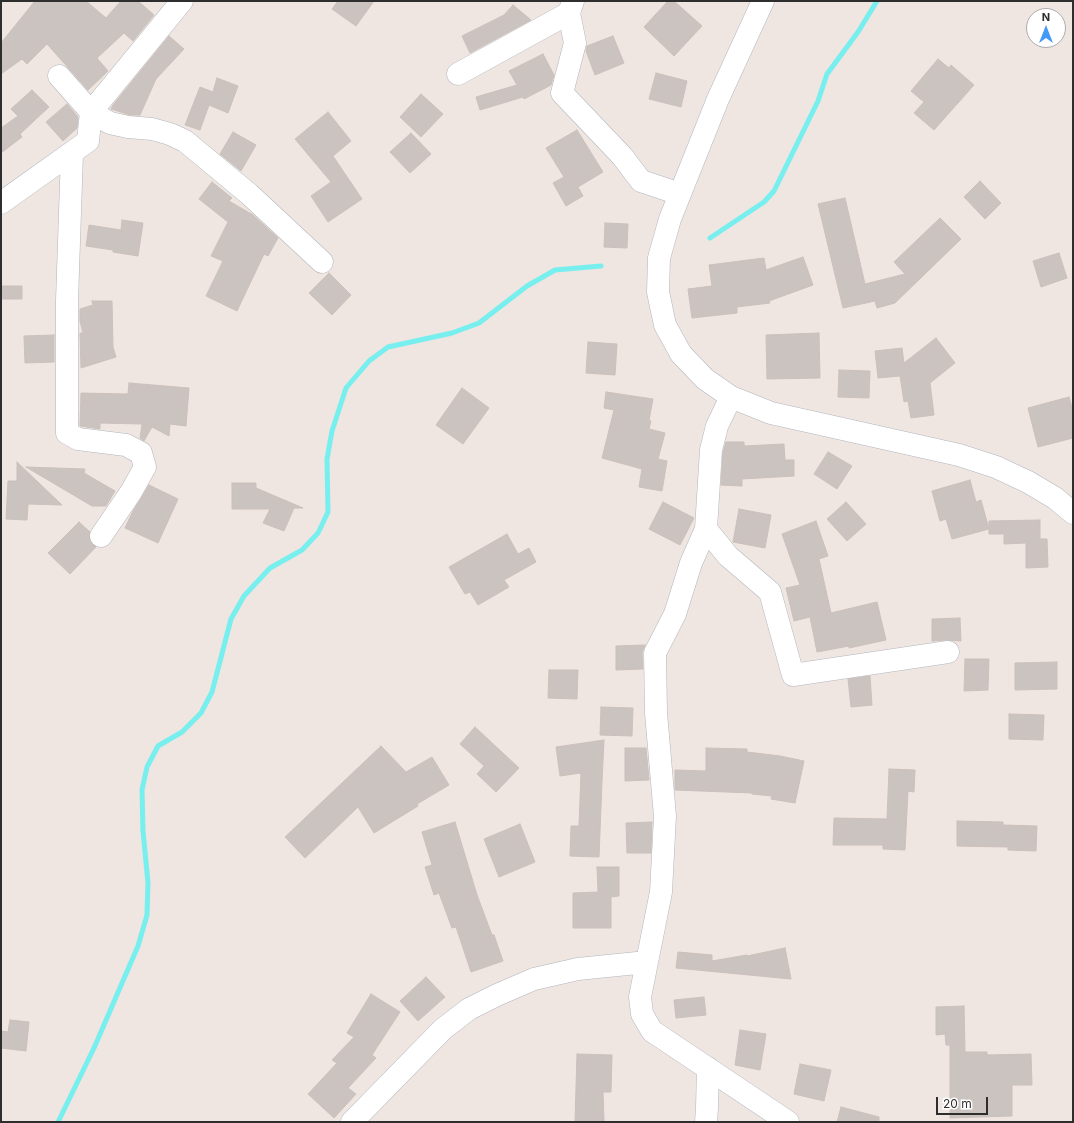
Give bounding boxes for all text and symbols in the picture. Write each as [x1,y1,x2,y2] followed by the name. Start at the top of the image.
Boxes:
[1026,8,1066,48] north arrow
[1042,10,1050,24] text: N
[938,1089,990,1115] scale bar
[943,1096,972,1111] text: 20 m

